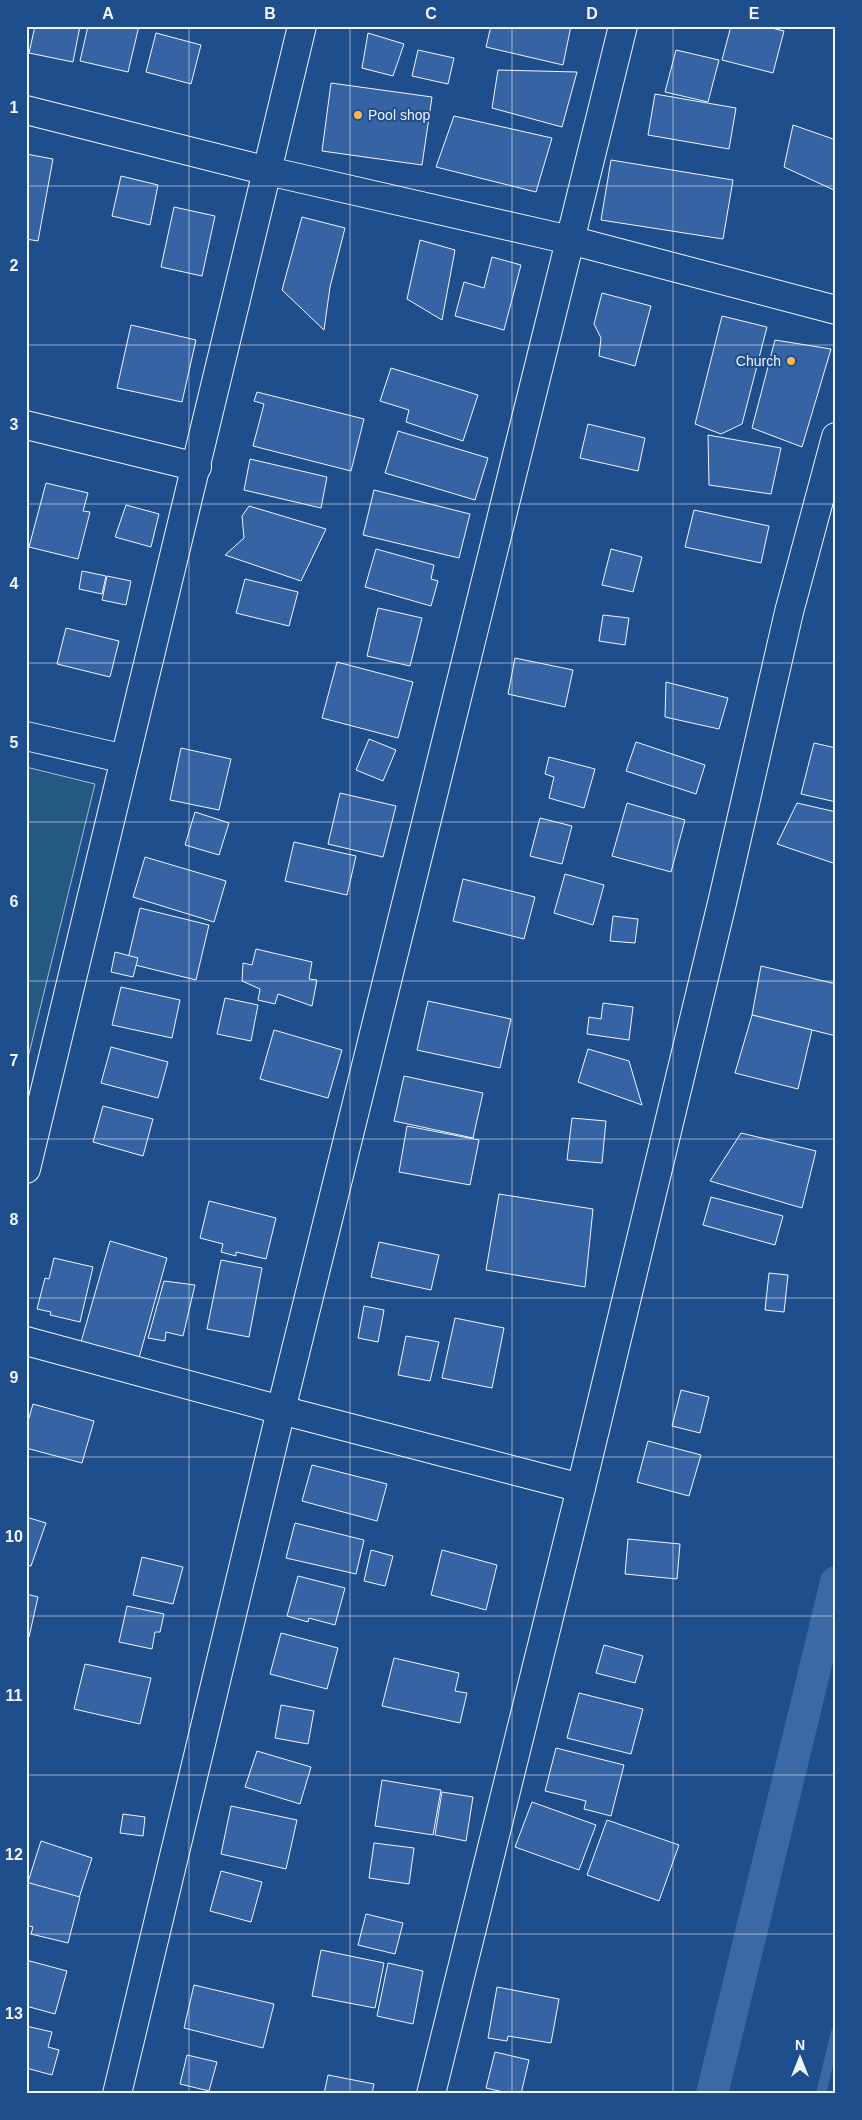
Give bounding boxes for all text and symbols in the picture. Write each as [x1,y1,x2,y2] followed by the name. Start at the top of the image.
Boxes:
[102,5,114,22] text: A
[264,5,276,22] text: B
[425,5,437,22] text: C
[586,5,598,22] text: D
[749,5,760,22] text: E
[10,99,19,116] text: 1
[368,107,430,123] place label: Pool shop
[352,109,364,121] marker: Pool shop
[10,257,19,274] text: 2
[736,353,781,369] place label: Church
[785,355,797,367] marker: Church
[10,416,19,433] text: 3
[10,575,19,592] text: 4
[10,734,19,751] text: 5
[10,893,19,910] text: 6
[10,1052,19,1069] text: 7
[10,1211,19,1228] text: 8
[10,1369,19,1386] text: 9
[5,1528,23,1545] text: 10
[6,1687,23,1704] text: 11
[5,1846,23,1863] text: 12
[5,2005,23,2022] text: 13
[774,2032,824,2082] north arrow
[795,2037,805,2053] text: N

